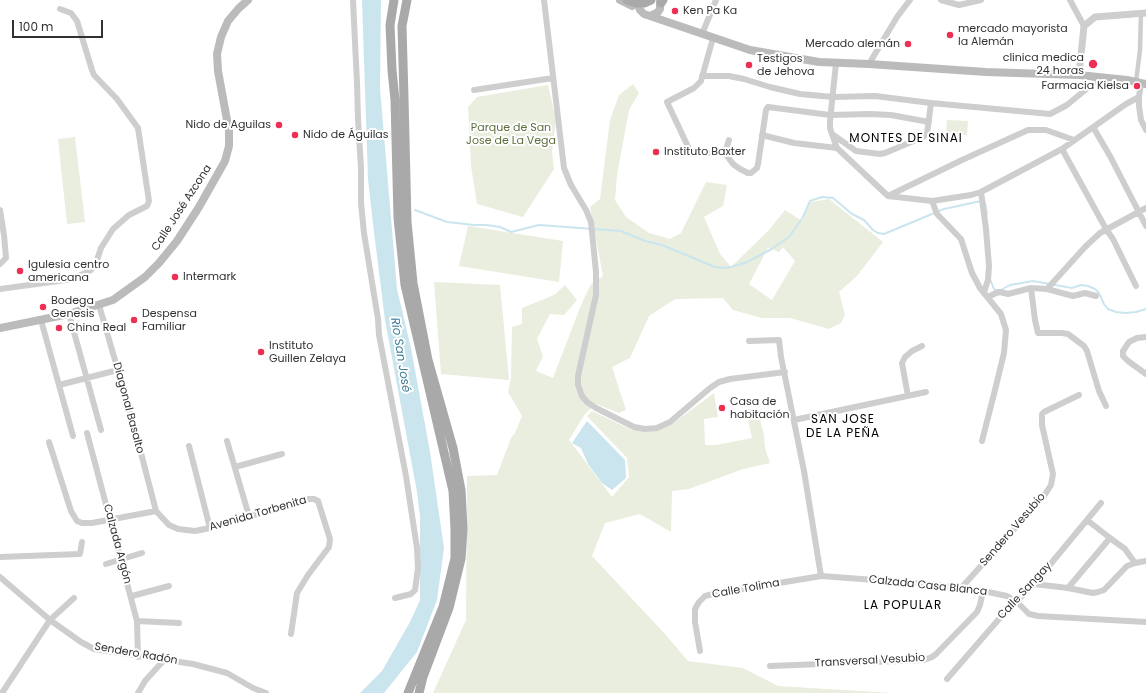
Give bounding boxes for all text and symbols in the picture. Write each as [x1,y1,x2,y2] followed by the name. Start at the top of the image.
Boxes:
[683,4,737,18] place label: Ken Pa Ka
[670,6,680,16] marker: Ken Pa Ka
[14,12,105,38] scale bar
[19,18,53,35] text: 100 m
[958,22,1068,48] place label: mercado mayorista la Alemán
[945,30,955,40] marker: mercado mayorista la Alemán
[805,37,900,51] place label: Mercado alemán
[903,39,913,49] marker: Mercado alemán
[1003,51,1084,77] place label: clinica medica 24 horas
[757,52,815,78] place label: Testigos de Jehova
[1087,58,1099,70] marker: clinica medica 24 horas
[744,60,754,70] marker: Testigos de Jehova
[1041,79,1129,93] place label: Farmacia Kielsa
[1132,81,1142,91] marker: Farmacia Kielsa
[185,118,271,132] place label: Nido de Aguilas
[274,120,284,130] marker: Nido de Aguilas
[466,121,556,147] park label: Parque de San Jose de La Vega
[303,128,389,142] place label: Nido de Águilas
[290,130,300,140] marker: Nido de Águilas
[849,132,963,146] district label: MONTES DE SINAI
[664,145,746,159] place label: Instituto Baxter
[651,147,661,157] marker: Instituto Baxter
[149,162,215,254] street label: Calle José Azcona
[28,258,109,284] place label: Igulesia centro americana
[15,266,25,276] marker: Igulesia centro americana
[183,270,236,284] place label: Intermark
[170,272,180,282] marker: Intermark
[51,294,94,320] place label: Bodega Genesis
[38,302,48,312] marker: Bodega Genesis
[142,307,197,333] place label: Despensa Familiar
[129,315,139,325] marker: Despensa Familiar
[387,317,413,393] water label: Río San José
[67,321,126,335] place label: China Real
[54,323,64,333] marker: China Real
[269,339,346,365] place label: Instituto Guillen Zelaya
[256,347,266,357] marker: Instituto Guillen Zelaya
[110,361,146,455] street label: Diagonal Basalto
[730,395,790,421] place label: Casa de habitación
[717,403,727,413] marker: Casa de habitación
[806,413,880,441] district label: SAN JOSE DE LA PEÑA
[978,491,1048,569] street label: Sendero Vesubio
[208,494,308,534] street label: Avenida Torbenita
[100,503,134,585] street label: Calzada Argón
[995,560,1055,622] street label: Calle Sangay
[868,573,988,599] street label: Calzada Casa Blanca
[711,577,781,601] street label: Calle Tolima
[864,599,942,613] district label: LA POPULAR
[93,640,179,668] street label: Sendero Radón
[815,652,925,670] street label: Transversal Vesubio

